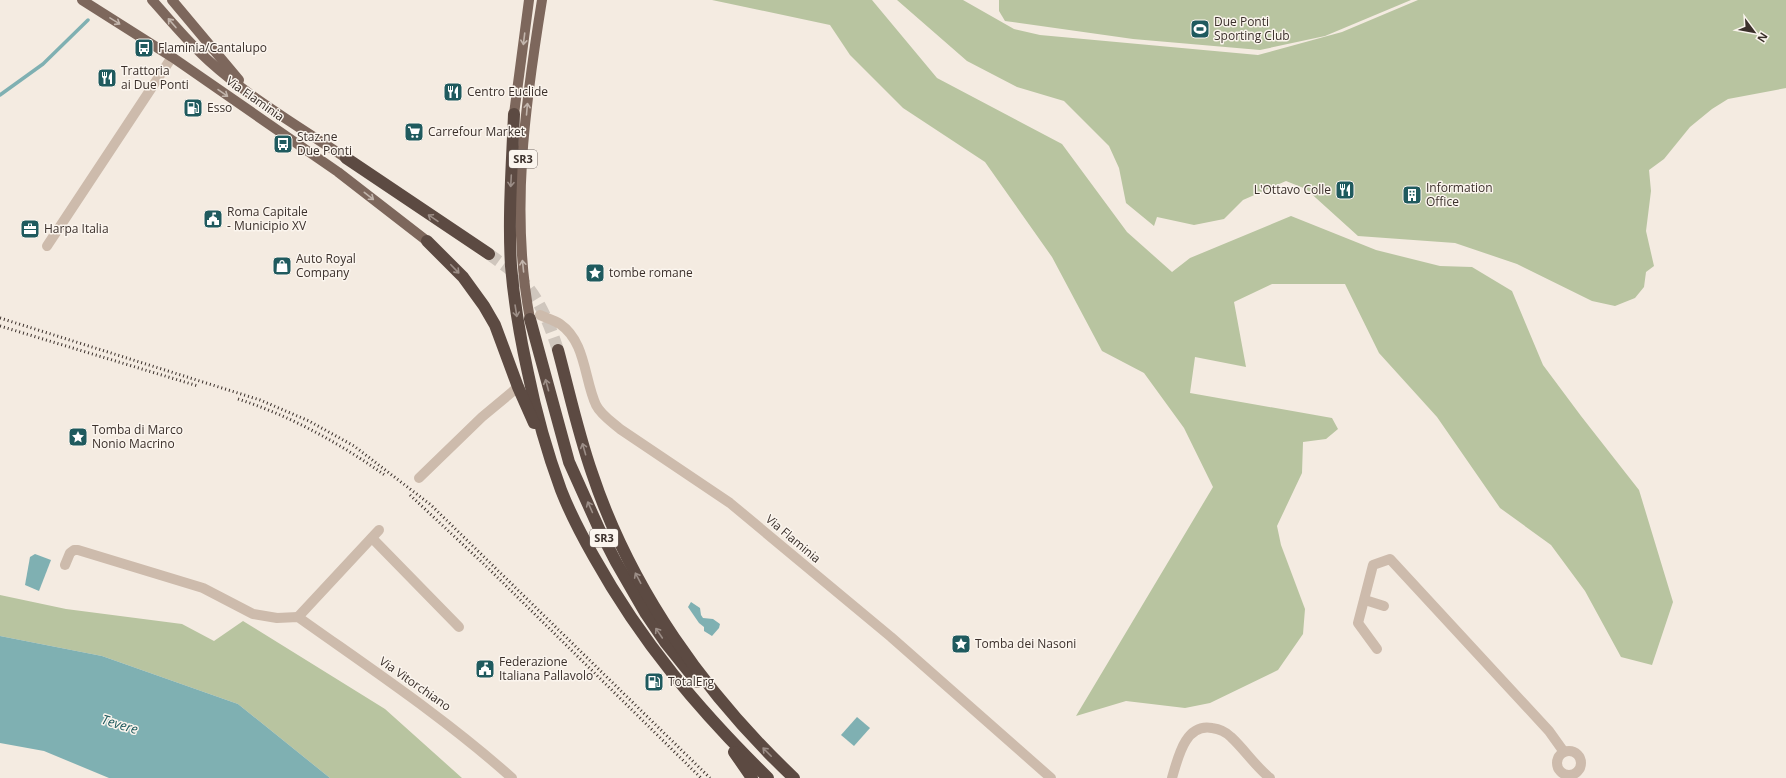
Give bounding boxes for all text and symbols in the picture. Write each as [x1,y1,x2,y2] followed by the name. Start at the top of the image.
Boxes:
[1734,12,1774,52] north arrow
[1214,13,1290,44] place label: Due Ponti Sporting Club
[109,17,120,25] one-way arrow
[168,17,177,28] one-way arrow
[1189,18,1211,40] sports icon: Due Ponti Sporting Club
[1754,30,1772,45] text: N
[520,32,527,45] one-way arrow
[133,37,155,59] bus stop icon: Flaminia/Cantalupo
[158,39,267,56] place label: Flaminia/Cantalupo
[121,62,189,93] place label: Trattoria ai Due Ponti
[96,67,118,89] restaurant icon: Trattoria ai Due Ponti
[223,72,288,125] street label: Via Flaminia
[442,81,464,103] restaurant icon: Centro Euclide
[467,83,548,100] place label: Centro Euclide
[217,89,228,97] one-way arrow
[182,97,204,119] fuel station icon: Esso
[207,99,232,116] place label: Esso
[523,103,531,116] one-way arrow
[403,121,425,143] supermarket icon: Carrefour Market
[428,123,525,140] place label: Carrefour Market
[297,128,352,159] place label: Staz.ne Due Ponti
[272,133,294,155] bus stop icon: Staz.ne Due Ponti
[509,150,537,168] road number: SR3
[507,174,514,187] one-way arrow
[1334,179,1356,201] restaurant icon: L'Ottavo Colle
[1426,179,1493,210] place label: Information Office
[1254,181,1331,198] place label: L'Ottavo Colle
[1401,184,1423,206] building icon: Information Office
[363,192,374,201] one-way arrow
[227,203,308,234] place label: Roma Capitale - Municipio XV
[202,208,224,230] public building icon: Roma Capitale - Municipio XV
[428,214,439,222] one-way arrow
[19,218,41,240] office icon: Harpa Italia
[44,220,109,237] place label: Harpa Italia
[296,250,356,281] place label: Auto Royal Company
[271,255,293,277] shop icon: Auto Royal Company
[519,260,526,273] one-way arrow
[584,262,606,284] place icon: tombe romane
[450,264,459,274] one-way arrow
[609,264,693,281] place label: tombe romane
[512,304,520,317] one-way arrow
[543,379,550,392] one-way arrow
[92,421,183,452] place label: Tomba di Marco Nonio Macrino
[67,426,89,448] place icon: Tomba di Marco Nonio Macrino
[580,443,587,456] one-way arrow
[586,502,593,514] one-way arrow
[762,511,824,567] street label: Via Flaminia
[590,529,618,547] road number: SR3
[634,572,642,584] one-way arrow
[655,628,663,639] one-way arrow
[950,633,972,655] place icon: Tomba dei Nasoni
[975,635,1076,652] place label: Tomba dei Nasoni
[376,653,455,715] street label: Via Vitorchiano
[499,653,593,684] place label: Federazione Italiana Pallavolo
[474,658,496,680] public building icon: Federazione Italiana Pallavolo
[643,671,665,693] fuel station icon: TotalErg
[668,673,714,690] place label: TotalErg
[100,710,141,738] water label: Tevere
[762,747,772,757] one-way arrow

